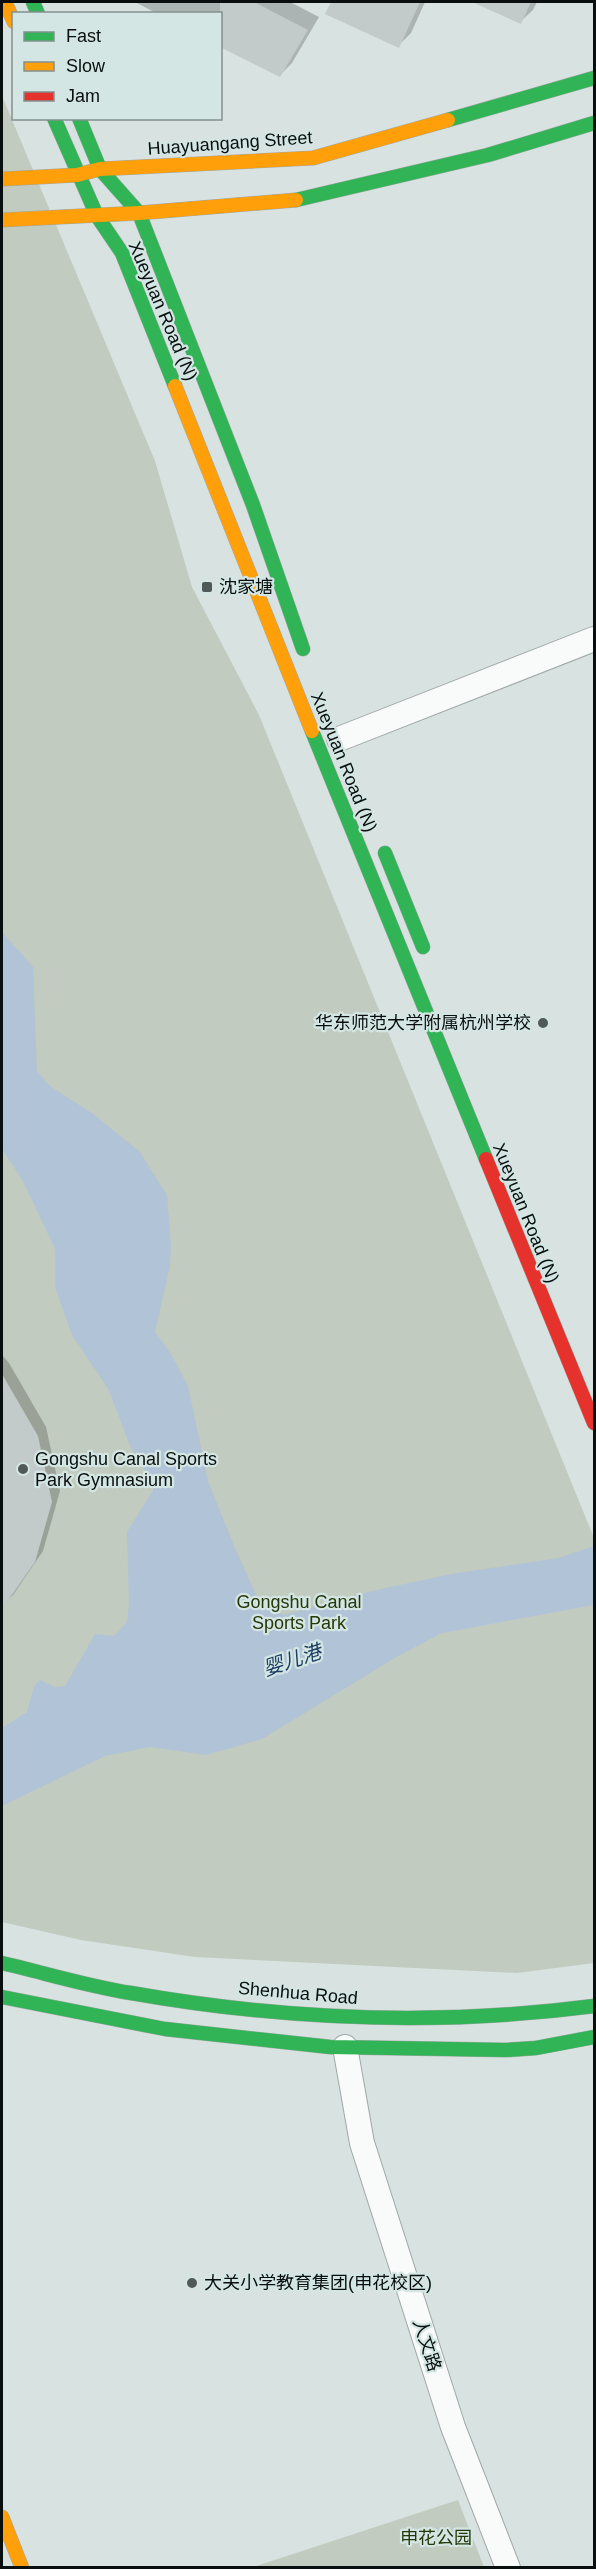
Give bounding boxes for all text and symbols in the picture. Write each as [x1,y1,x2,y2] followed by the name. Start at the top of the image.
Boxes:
[12,12,222,120] legend
[66,26,101,46] text: Fast
[66,56,106,76] text: Slow
[66,86,100,106] text: Jam
[147,127,313,159] street label: Huayuangang Street
[125,238,201,384] street label: Xueyuan Road (N)
[219,577,273,597] place label: 沈家塘
[200,580,214,594] marker: 沈家塘
[307,689,381,835] street label: Xueyuan Road (N)
[315,1013,531,1033] place label: 华东师范大学附属杭州学校
[536,1016,550,1030] marker: 华东师范大学附属杭州学校
[489,1140,563,1286] street label: Xueyuan Road (N)
[35,1449,217,1490] place label: Gongshu Canal Sports Park Gymnasium
[16,1462,30,1476] marker: Gongshu Canal Sports Park Gymnasium
[236,1592,362,1633] park label: Gongshu Canal Sports Park
[260,1639,327,1680] water label: 婴儿港
[237,1978,359,2008] street label: Shenhua Road
[204,2273,432,2293] place label: 大关小学教育集团(申花校区)
[185,2276,199,2290] marker: 大关小学教育集团(申花校区)
[409,2316,445,2374] street label: 人文路
[400,2528,472,2548] park label: 申花公园

